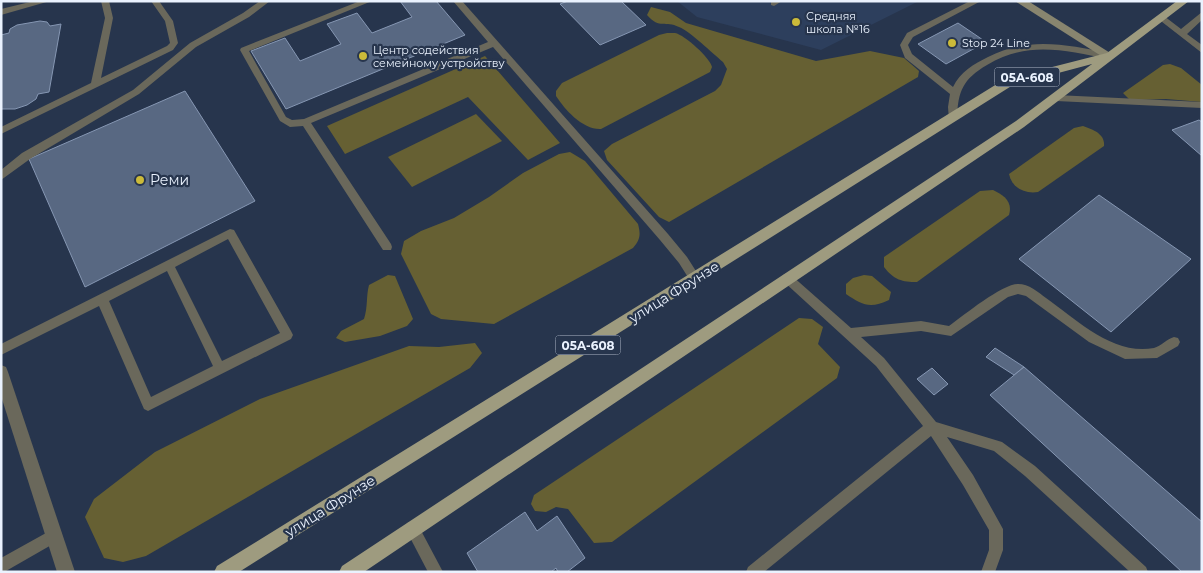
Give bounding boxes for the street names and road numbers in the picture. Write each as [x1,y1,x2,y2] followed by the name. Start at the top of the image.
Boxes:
[994,68,1060,86] road number: 05А-608
[625,257,722,327] street label: улица Фрунзе
[556,336,620,354] road number: 05А-608
[281,471,378,541] street label: улица Фрунзе

